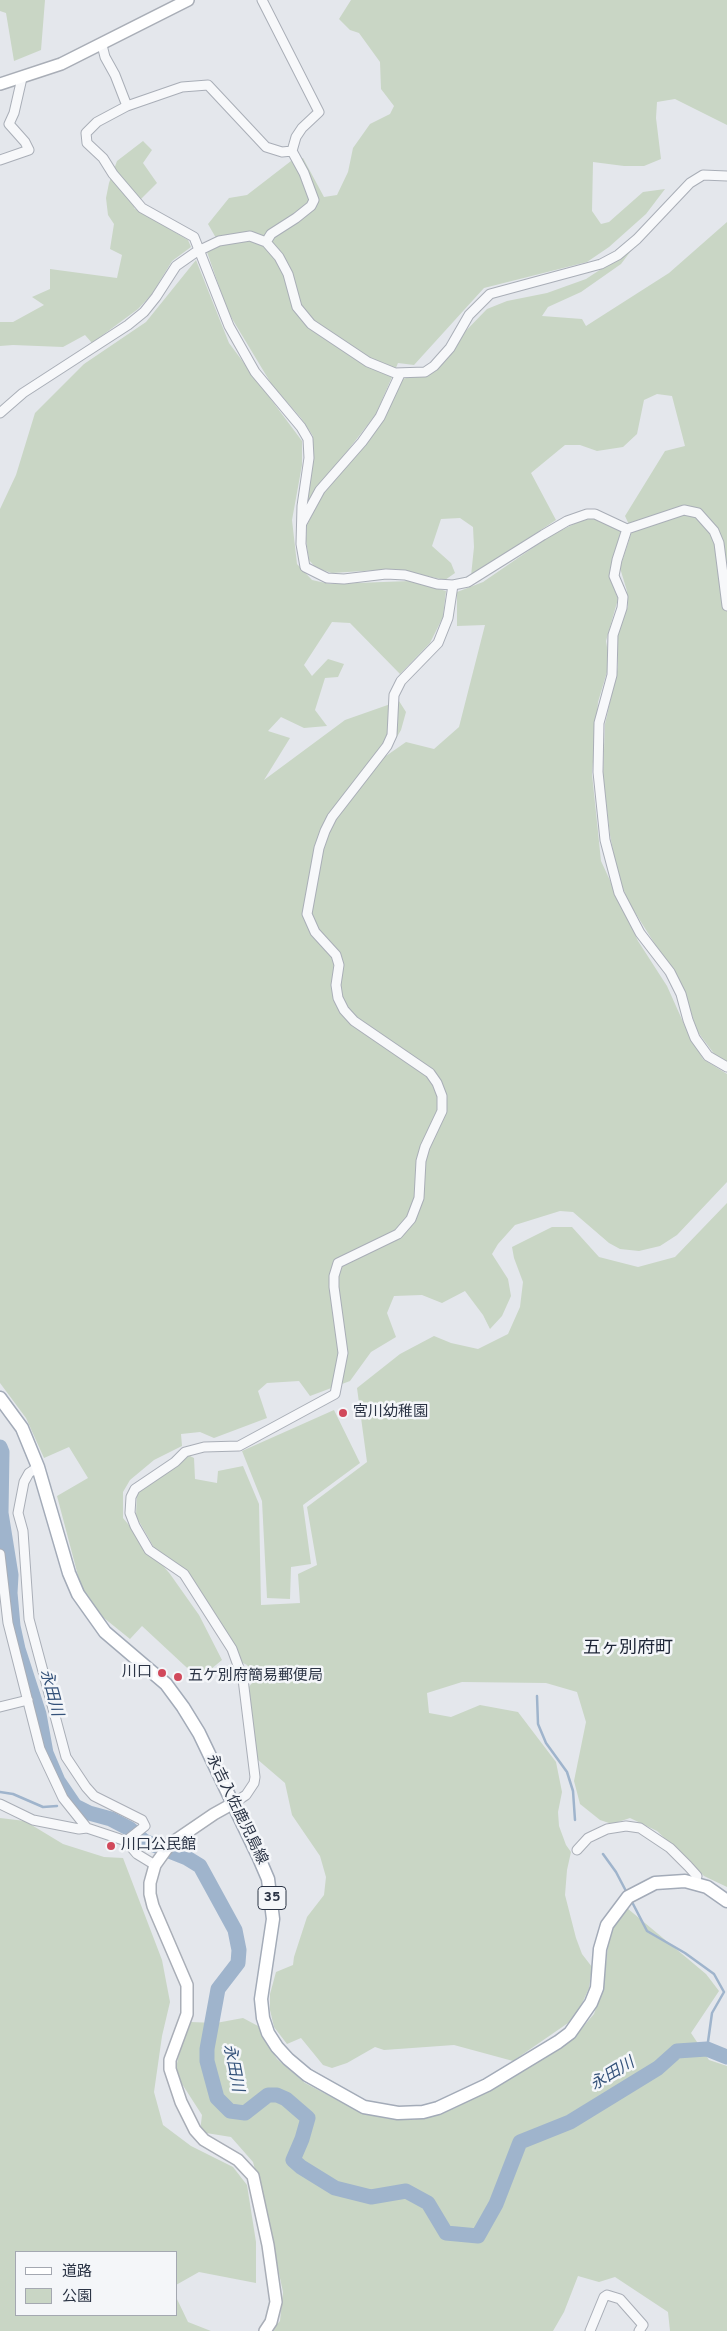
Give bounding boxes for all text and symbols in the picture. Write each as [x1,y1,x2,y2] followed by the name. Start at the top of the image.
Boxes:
[353,1404,428,1422] place label: 宮川幼稚園
[337,1407,349,1419] marker: 宮川幼稚園
[583,1638,673,1660] district label: 五ヶ別府町
[122,1664,152,1682] place label: 川口
[35,1667,65,1719] water label: 永田川
[156,1667,168,1679] marker: 川口
[188,1668,323,1686] place label: 五ケ別府簡易郵便局
[172,1671,184,1683] marker: 五ケ別府簡易郵便局
[202,1752,270,1868] street label: 永吉入佐鹿児島線
[121,1837,196,1855] place label: 川口公民館
[105,1840,117,1852] marker: 川口公民館
[258,1886,286,1910] road number: 35
[218,2043,246,2093] water label: 永田川
[587,2054,639,2096] water label: 永田川
[15,2251,178,2316] legend
[62,2263,92,2282] text: 道路
[62,2288,92,2307] text: 公園

